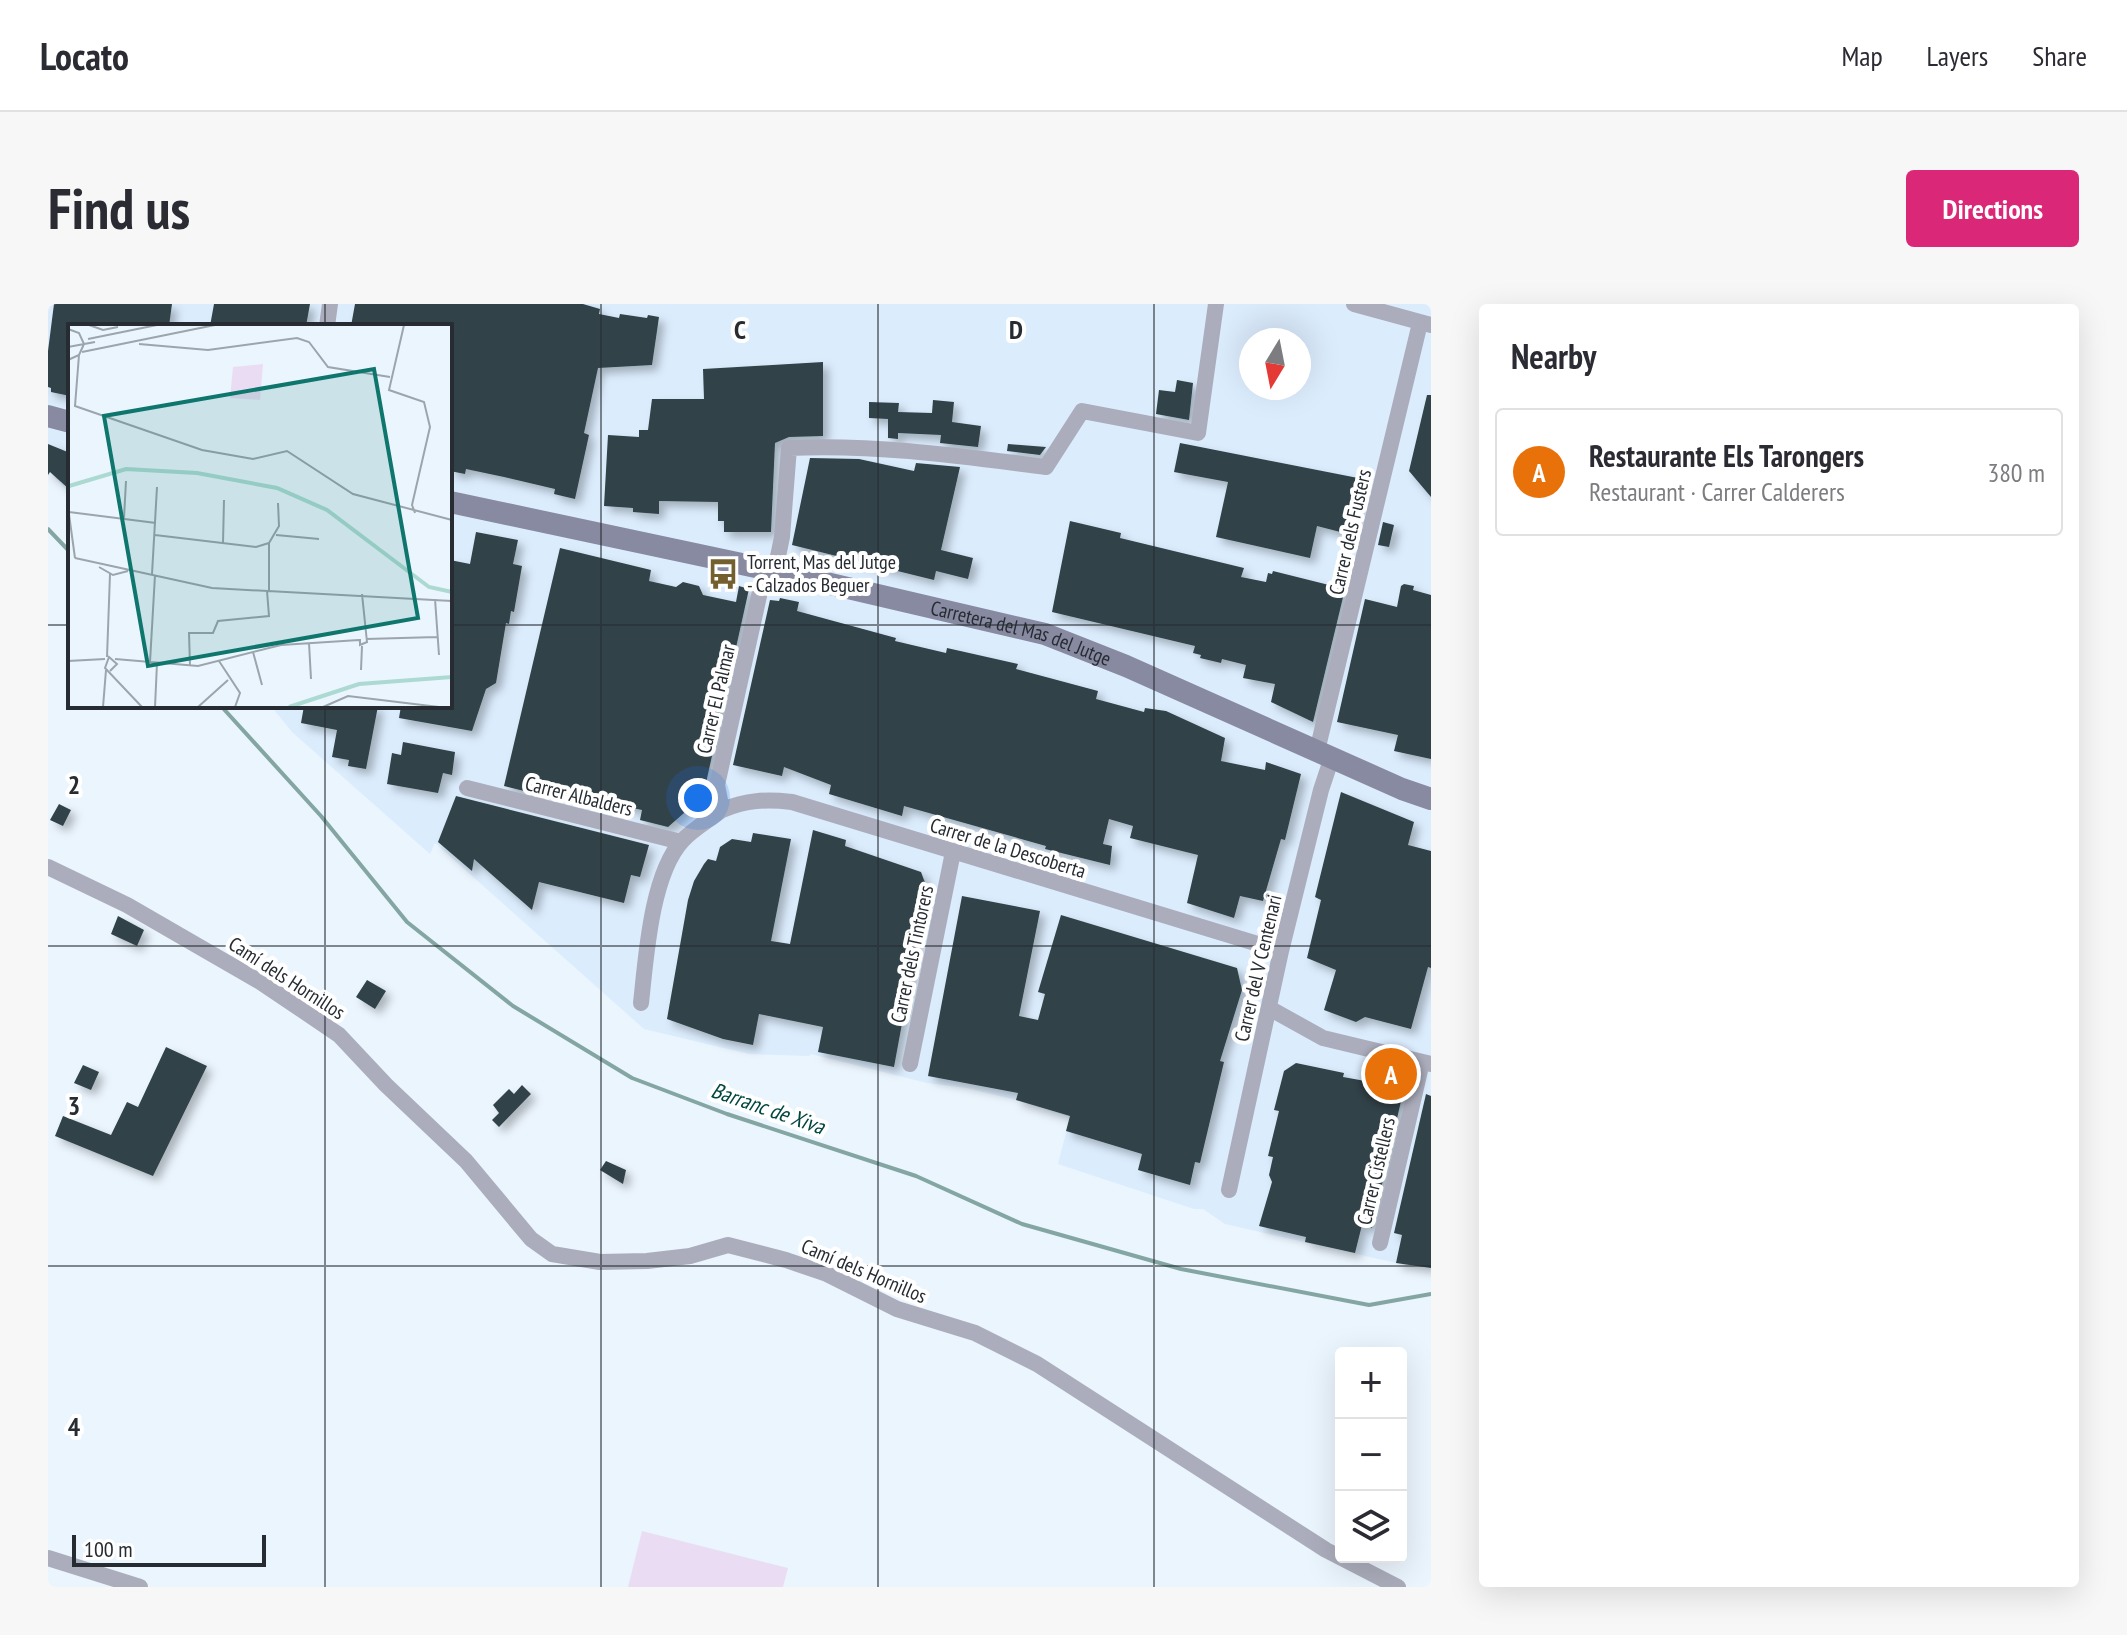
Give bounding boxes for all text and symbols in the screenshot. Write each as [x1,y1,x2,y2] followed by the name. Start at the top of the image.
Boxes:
[40,31,129,80] text: Locato
[1841,37,1883,74] text: Map
[1927,37,1988,74] text: Layers
[2032,37,2087,74] text: Share
[1906,170,2079,247] button: Directions
[48,172,190,244] text: Find us
[734,313,746,346] text: C
[1009,313,1023,346] text: D
[68,324,452,708] inset map
[1239,328,1311,400] north arrow
[1511,334,1596,378] text: Nearby
[1589,436,1864,475] text: Restaurante Els Tarongers
[1532,456,1546,489] text: A
[1987,456,2045,489] text: 380 m
[1323,467,1377,597] street label: Carrer dels Fusters
[1589,475,1845,508] text: Restaurant · Carrer Calderers
[747,549,896,598] place label: Torrent, Mas del Jutge - Calzados Beguer
[706,557,740,591] bus stop icon: Torrent, Mas del Jutge - Calzados Beguer
[928,595,1115,672] street label: Carretera del Mas del Jutge
[691,642,741,756] street label: Carrer El Palmar
[68,768,80,801] text: 2
[523,770,636,822] street label: Carrer Albalders
[678,778,718,818] your location
[927,812,1089,884] street label: Carrer de la Descoberta
[885,883,939,1025] street label: Carrer dels Tintorers
[1228,892,1288,1044] street label: Carrer del V Centenari
[224,931,350,1025] street label: Camí dels Hornillos
[1365,1044,1417,1104] pin: A
[708,1076,829,1141] water label: Barranc de Xiva
[68,1089,80,1122] text: 3
[1351,1114,1401,1227] street label: Carrer Cistellers
[797,1233,931,1309] street label: Camí dels Hornillos
[1335,1347,1407,1563] map controls
[1335,1347,1407,1419] button: +
[68,1410,81,1443] text: 4
[1335,1419,1407,1491] button: −
[1335,1491,1407,1563] button: layers
[72,1531,266,1567] scale bar
[84,1535,133,1563] text: 100 m

